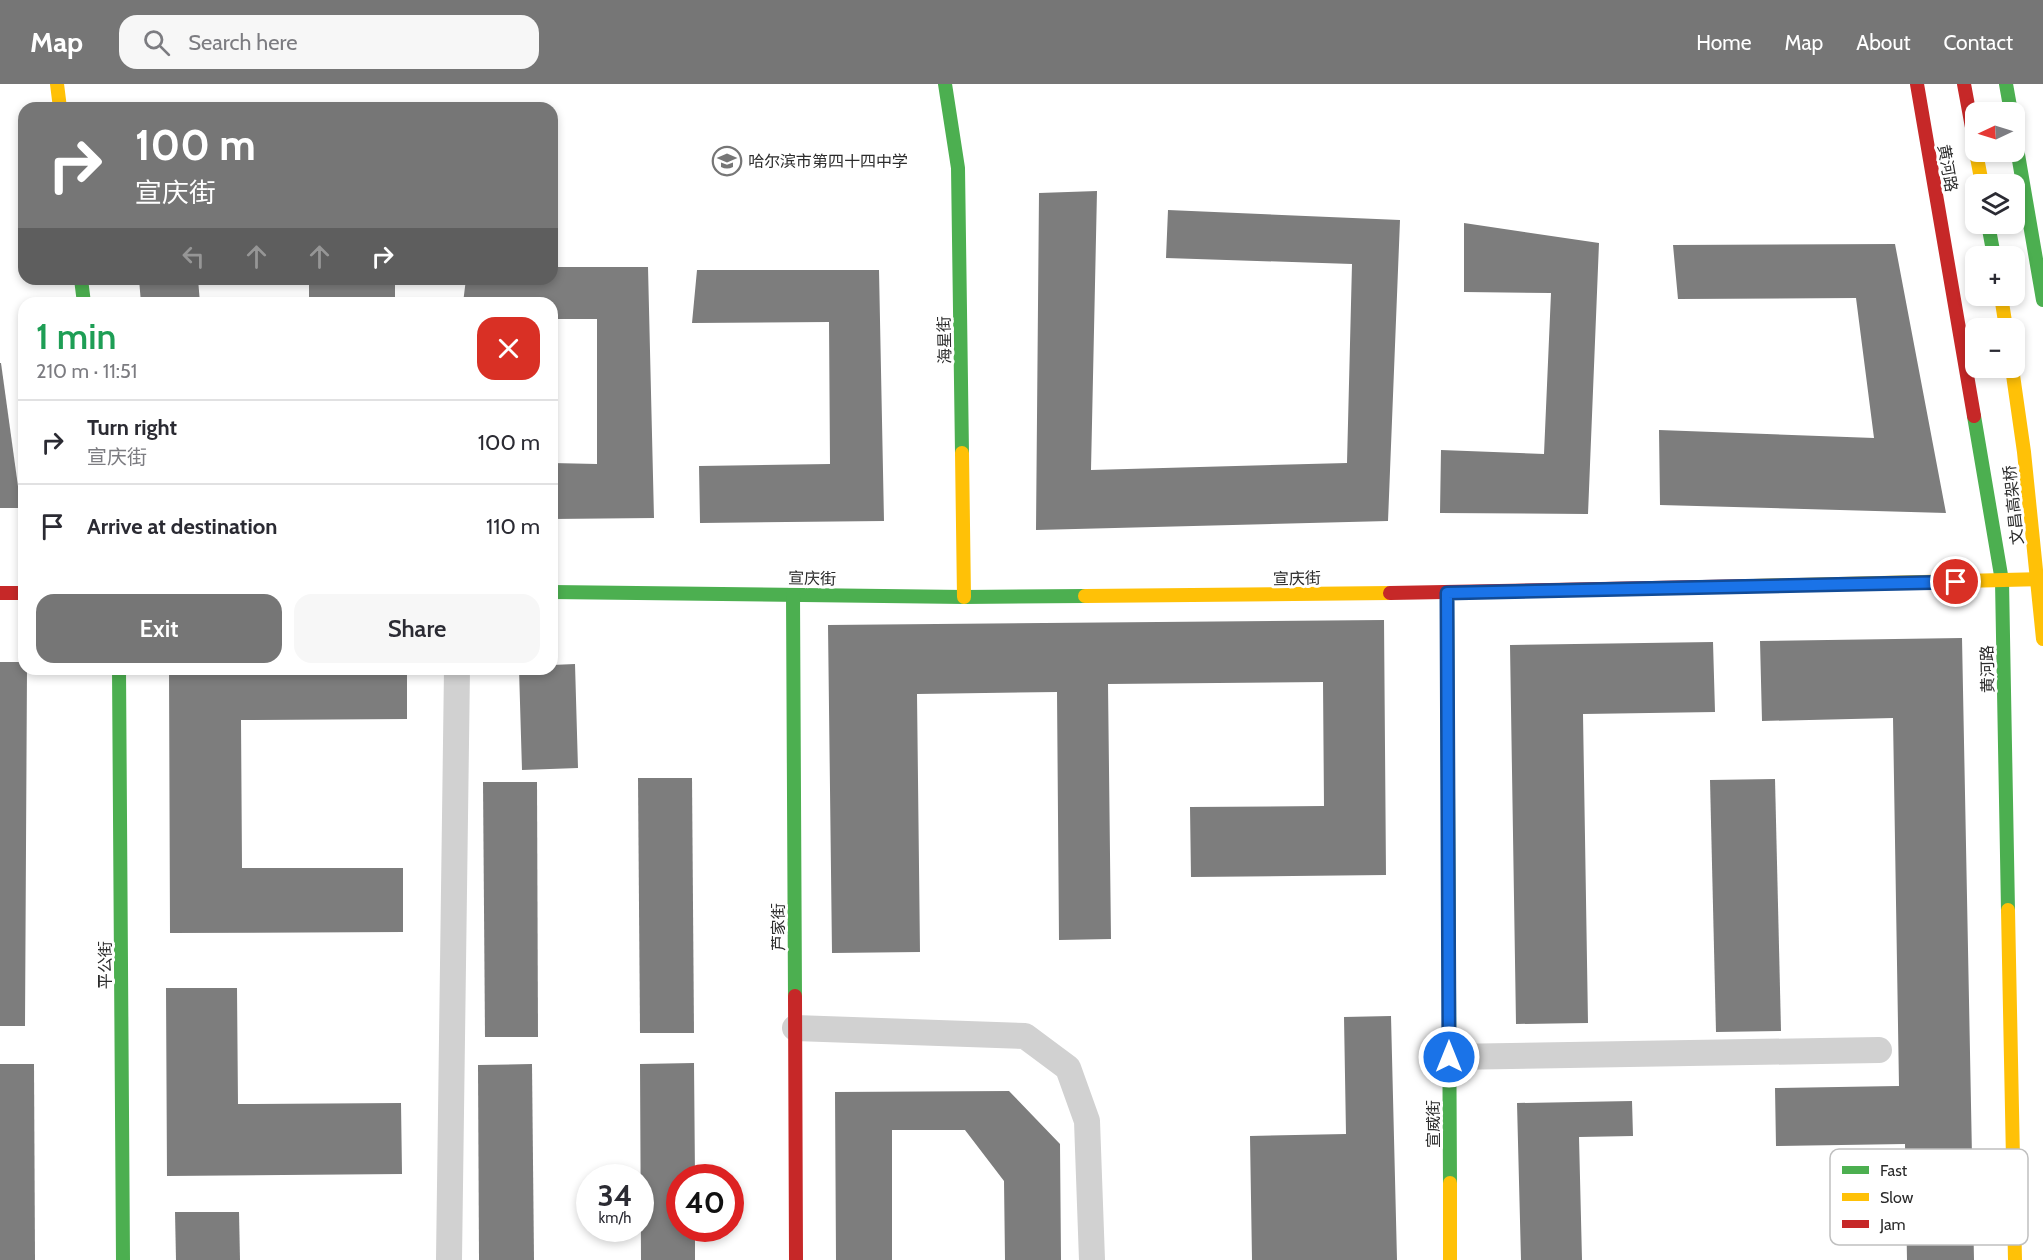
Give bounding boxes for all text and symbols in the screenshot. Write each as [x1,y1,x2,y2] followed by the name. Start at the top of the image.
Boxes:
[119,15,539,69] search box
[30,25,83,59] text: Map
[140,26,173,59] icon: search
[188,29,297,56] text: Search here
[1696,30,1752,55] text: Home
[1785,30,1823,55] text: Map
[1856,30,1910,55] text: About
[1943,30,2013,55] text: Contact
[1965,102,2025,162] north arrow
[1965,102,2025,378] map controls
[135,119,256,171] text: 100 m
[36,126,114,204] icon: right
[1934,143,1961,193] street label: 黄河路
[711,145,743,177] school or university icon: 哈尔滨市第四十四中学
[748,152,908,171] place label: 哈尔滨市第四十四中学
[1965,174,2025,234] button: layers
[135,176,216,209] text: 宣庆街
[177,240,210,273] icon: left
[240,240,273,273] icon: ahead
[303,240,336,273] icon: ahead
[366,240,399,273] icon: right
[1965,246,2025,306] button: +
[36,314,116,358] text: 1 min
[935,316,954,364] street label: 海星街
[477,317,540,380] button: close
[1965,318,2025,378] button: −
[36,359,137,383] text: 210 m · 11:51
[87,414,177,441] text: Turn right
[36,426,69,459] icon: right
[478,429,540,456] text: 100 m
[87,445,147,469] text: 宣庆街
[2000,464,2027,546] street label: 文昌高架桥
[36,510,69,543] icon: arrive
[87,513,277,540] text: Arrive at destination
[486,513,540,540] text: 110 m
[1930,556,1981,607] pin
[1939,565,1972,598] icon: arrive
[788,569,836,588] street label: 宣庆街
[1273,569,1321,588] street label: 宣庆街
[36,594,282,663] button: Exit
[294,594,540,663] button: Share
[1978,645,1997,693] street label: 黄河路
[769,903,788,951] street label: 芦家街
[96,941,115,989] street label: 平公街
[1417,1025,1481,1089] position arrow
[1424,1100,1443,1148] street label: 宣威街
[1830,1149,2028,1245] legend
[1880,1161,1908,1180] text: Fast
[666,1164,744,1242] speed limit sign: 40
[598,1177,632,1214] text: 34
[1880,1188,1914,1207] text: Slow
[599,1209,631,1227] text: km/h
[1879,1215,1906,1234] text: Jam

